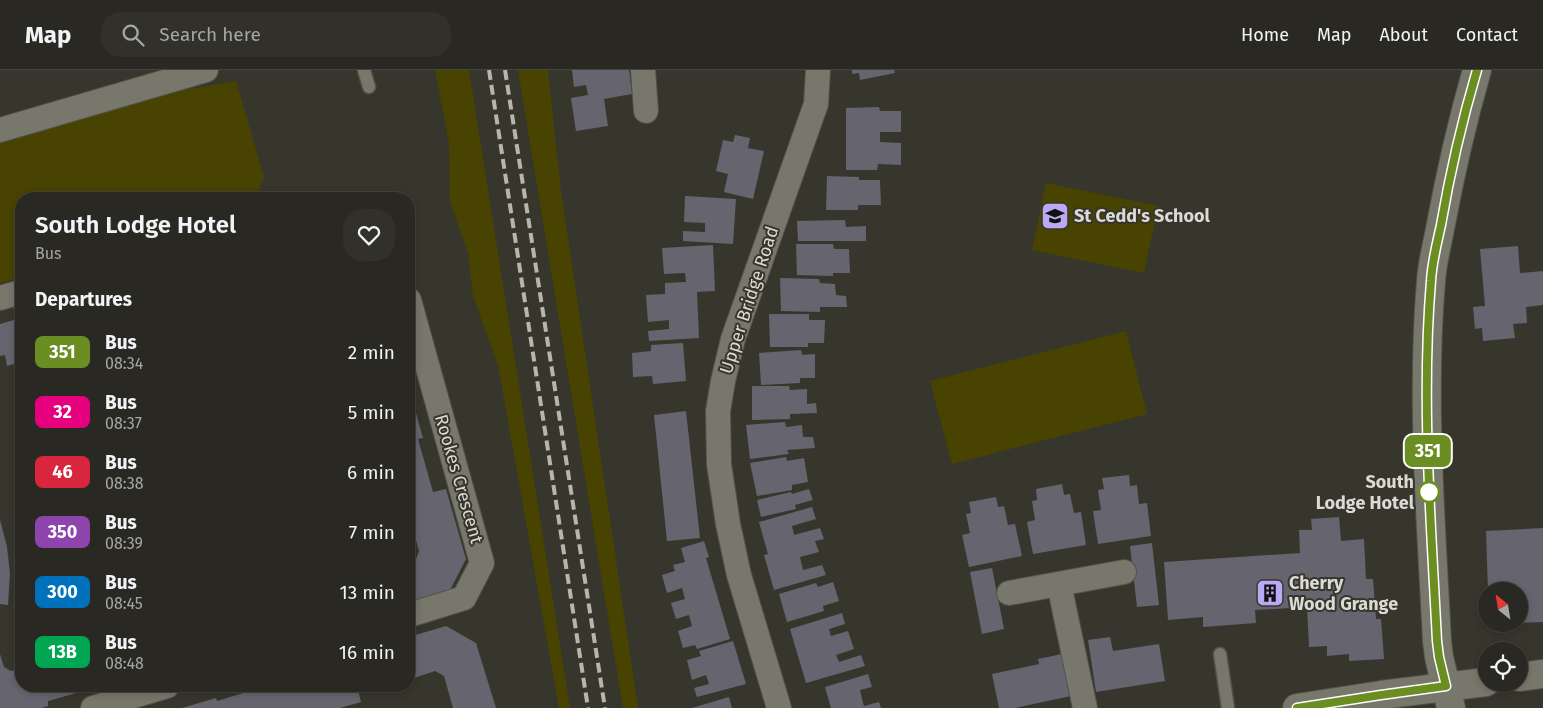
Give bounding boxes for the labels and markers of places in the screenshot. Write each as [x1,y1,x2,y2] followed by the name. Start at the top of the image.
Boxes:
[1040,201,1070,231] school or university icon: St Cedd's School
[1074,205,1210,227] place label: St Cedd's School
[1316,471,1415,514] place label: South Lodge Hotel
[1418,481,1440,503] marker: South Lodge Hotel
[1289,572,1398,615] place label: Cherry Wood Grange
[1255,578,1285,608] building icon: Cherry Wood Grange

